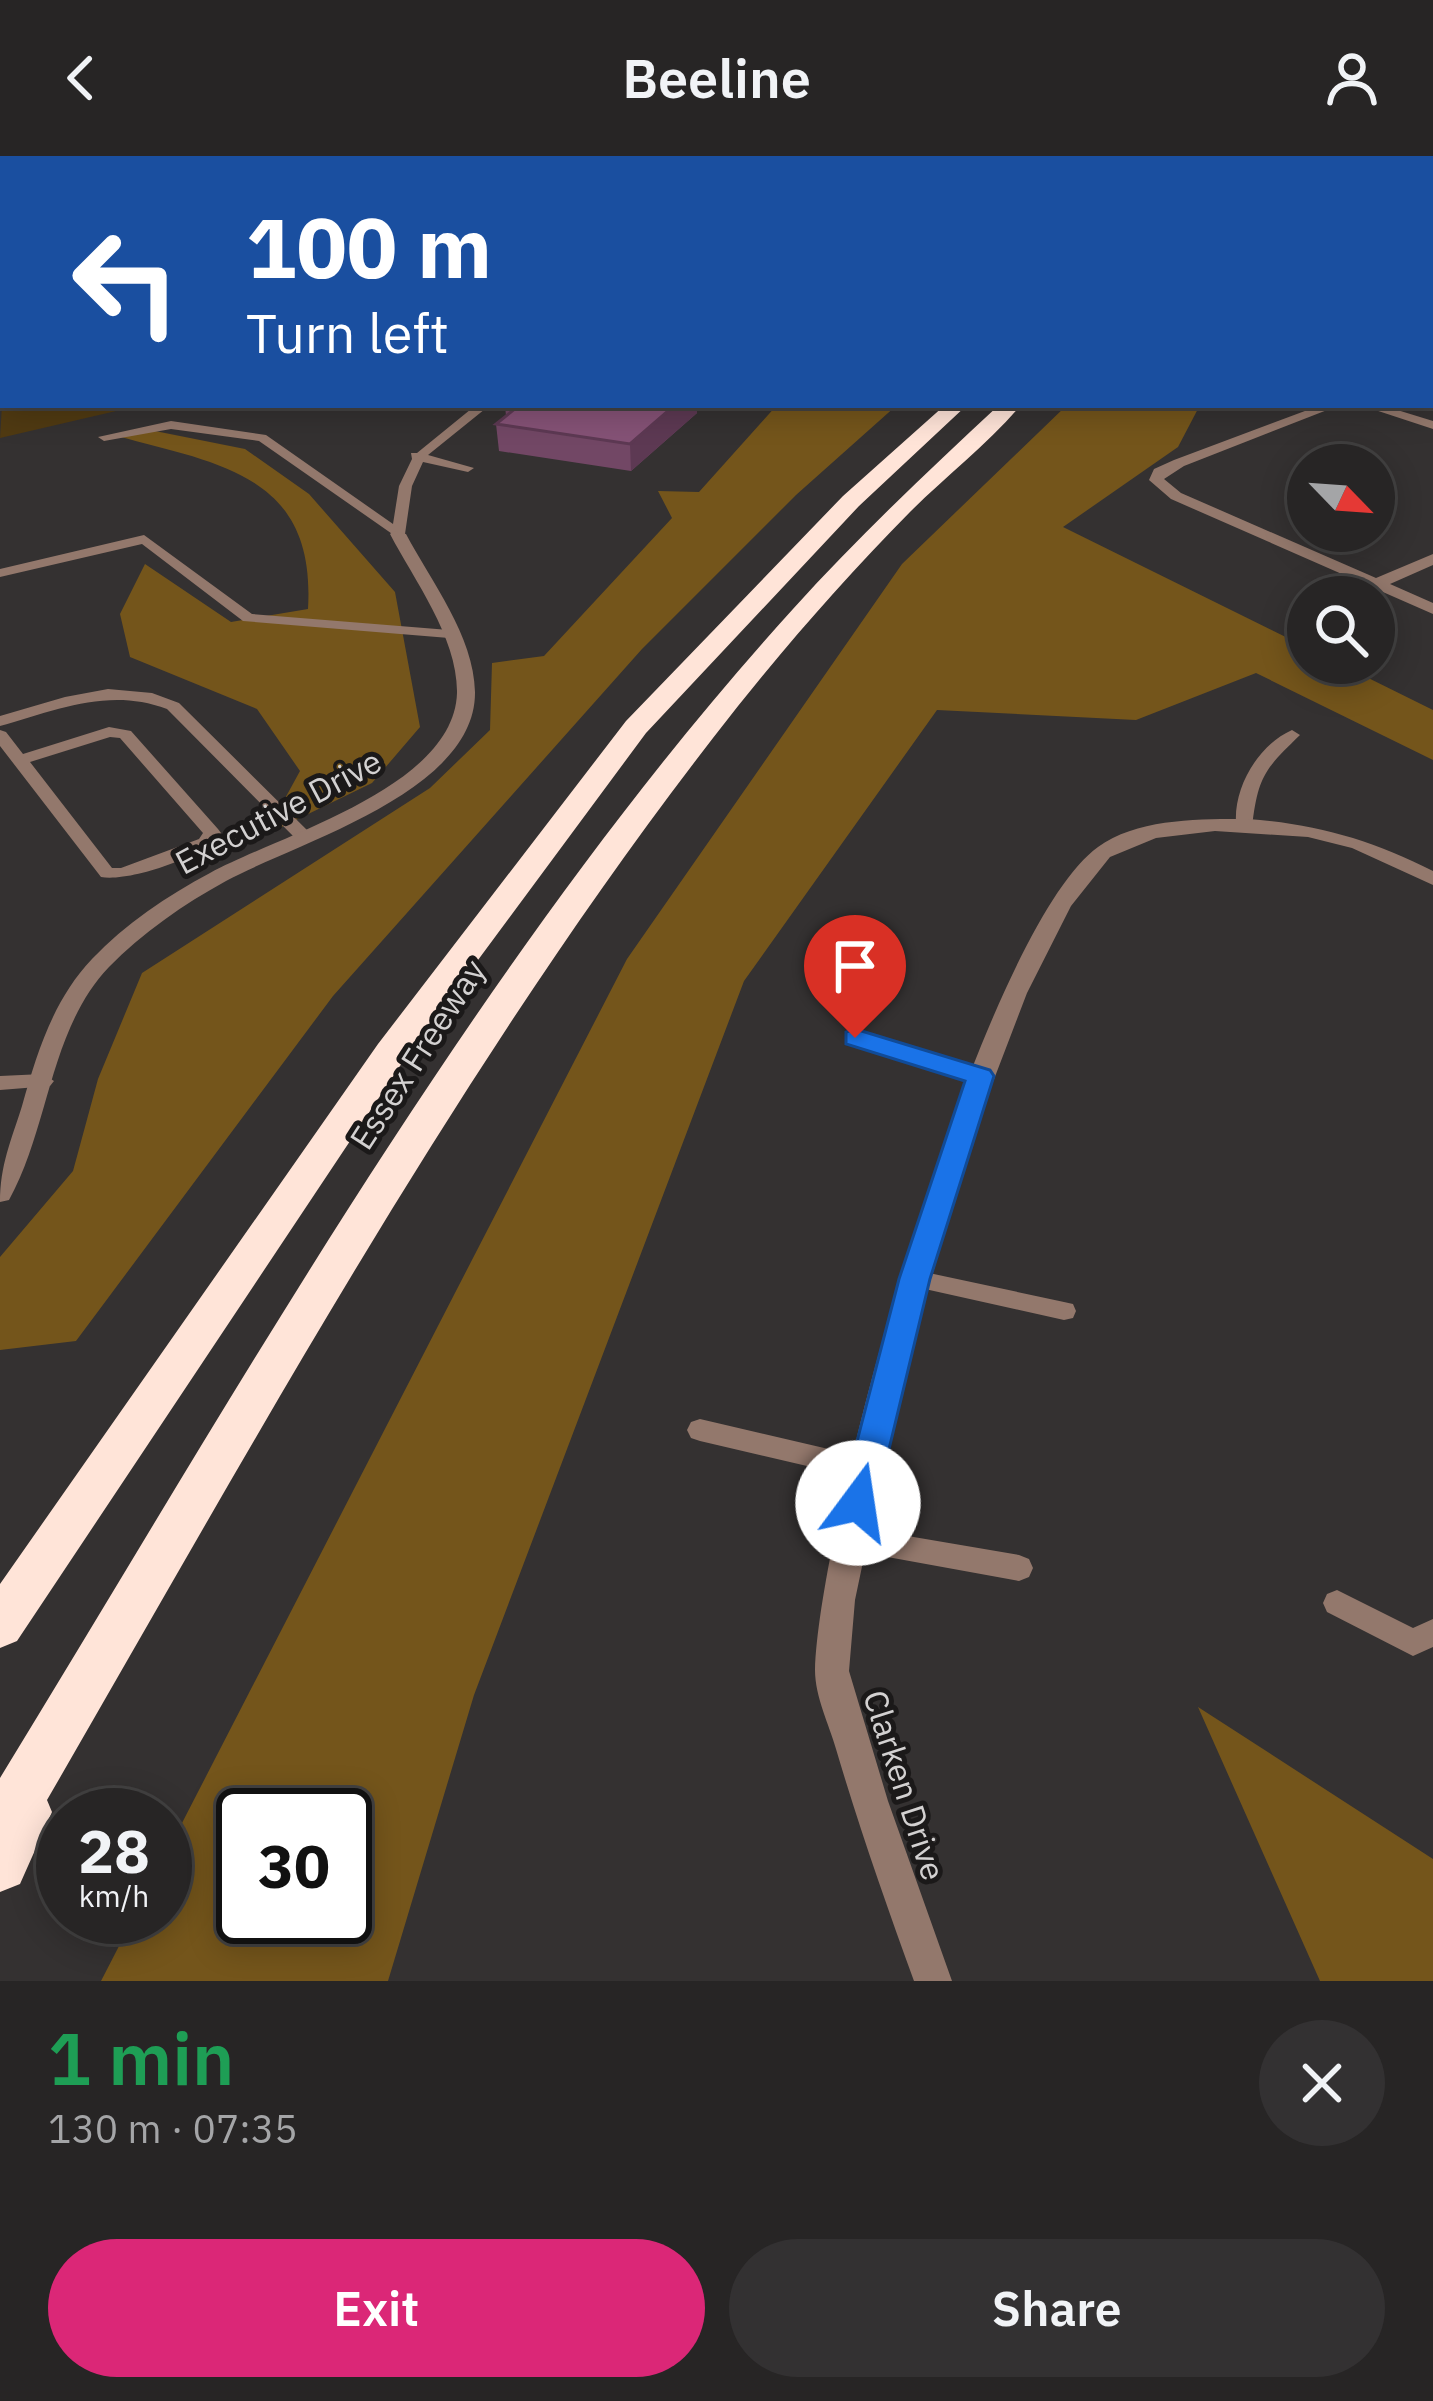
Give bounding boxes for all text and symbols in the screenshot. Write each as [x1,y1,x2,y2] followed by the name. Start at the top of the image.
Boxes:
[622,43,811,113] text: Beeline
[48,45,114,111] icon: back
[1319,45,1385,111] icon: person
[246,192,492,301] text: 100 m
[48,204,204,360] icon: left
[246,298,449,368] text: Turn left
[1287,444,1395,552] north arrow
[1287,444,1395,684] map controls
[1287,576,1395,684] button: search
[168,739,388,883] street label: Executive Drive
[804,915,906,1038] pin
[822,933,888,999] icon: arrive
[340,951,494,1157] street label: Essex Freeway
[795,1440,921,1566] position arrow
[854,1685,956,1885] street label: Clarken Drive
[216,1788,372,1944] speed limit sign: 30
[78,1811,150,1890] text: 28
[79,1876,149,1915] text: km/h
[48,2011,234,2105] text: 1 min
[1259,2020,1385,2146] button: close
[48,2103,298,2154] text: 130 m · 07:35
[48,2239,705,2377] button: Exit
[729,2239,1385,2377] button: Share

